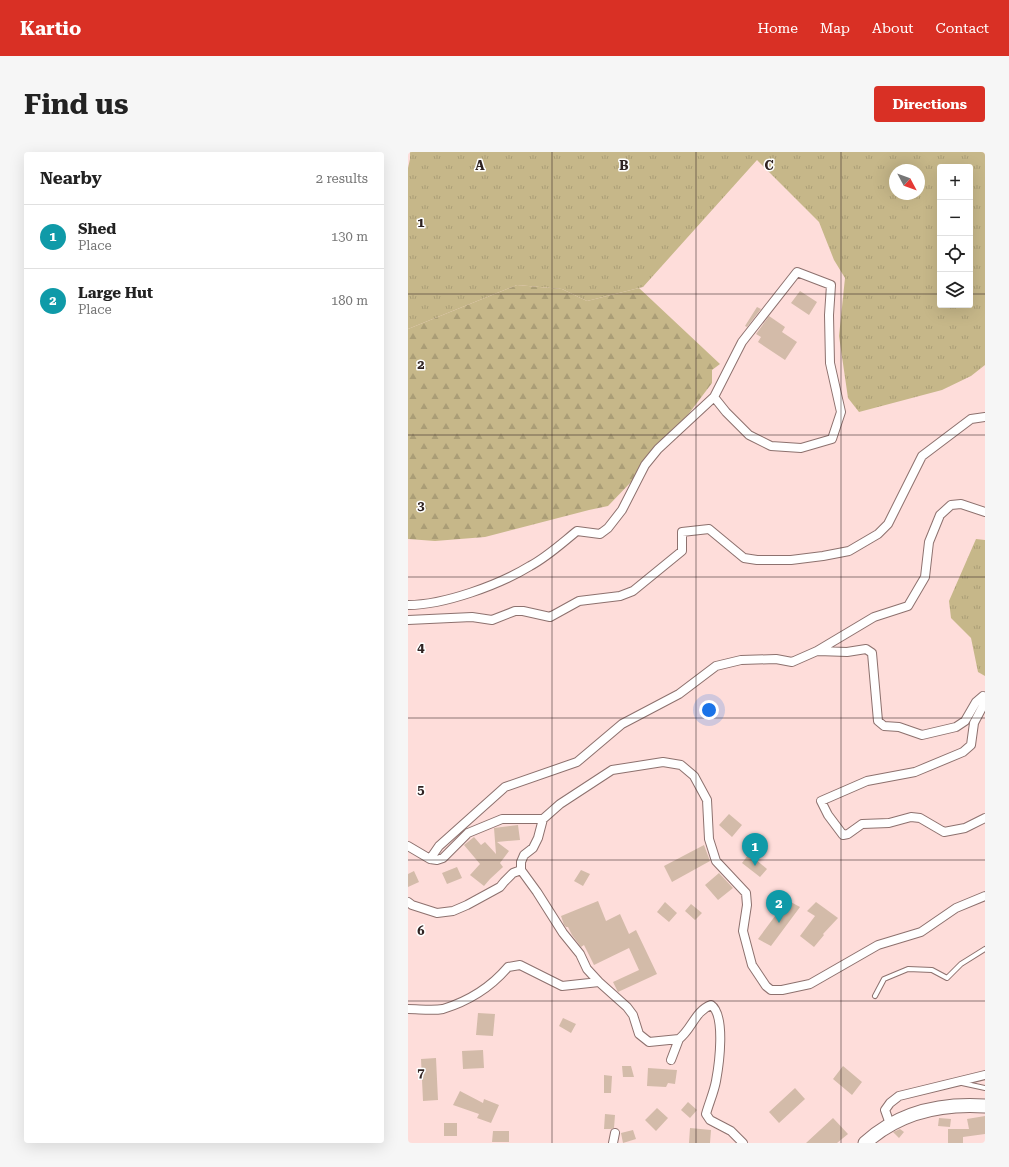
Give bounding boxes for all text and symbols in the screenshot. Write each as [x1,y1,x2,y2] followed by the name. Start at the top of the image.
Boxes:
[20,17,81,40] text: Kartio
[757,20,798,36] text: Home
[820,20,850,36] text: Map
[872,20,914,36] text: About
[936,20,989,36] text: Contact
[874,86,985,122] button: Directions
[24,88,128,121] text: Find us
[475,158,485,173] text: A
[619,158,629,173] text: B
[764,158,774,173] text: C
[889,164,925,200] north arrow
[937,164,973,308] map controls
[937,164,973,200] button: +
[40,168,102,188] text: Nearby
[316,171,368,186] text: 2 results
[937,200,973,236] button: −
[417,215,425,230] text: 1
[78,220,116,238] text: Shed
[49,229,57,244] text: 1
[331,229,368,244] text: 130 m
[937,236,973,272] button: locate
[78,238,112,253] text: Place
[937,272,973,308] button: layers
[78,284,153,302] text: Large Hut
[49,293,57,308] text: 2
[331,293,368,308] text: 180 m
[78,302,112,317] text: Place
[417,357,425,372] text: 2
[417,498,425,513] text: 3
[417,640,425,655] text: 4
[699,700,719,720] your location
[417,782,425,797] text: 5
[742,833,768,866] pin: 1
[766,890,792,923] pin: 2
[417,923,425,938] text: 6
[417,1065,425,1080] text: 7

